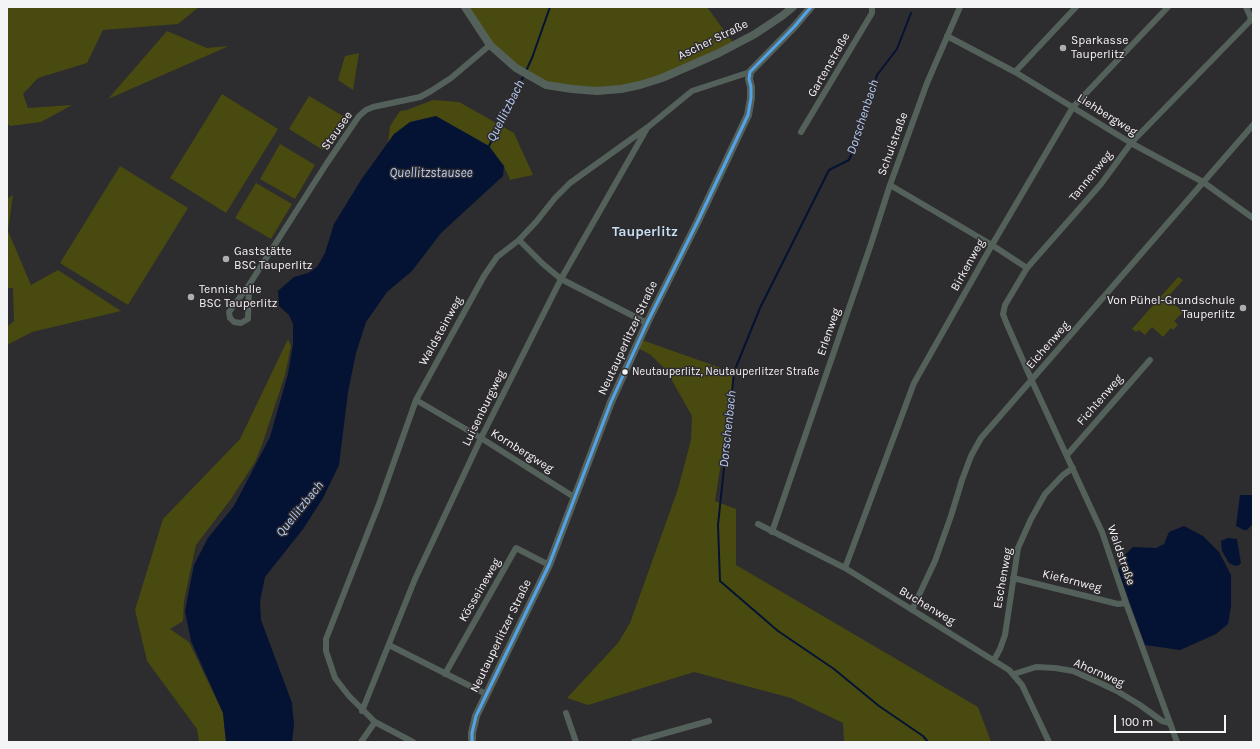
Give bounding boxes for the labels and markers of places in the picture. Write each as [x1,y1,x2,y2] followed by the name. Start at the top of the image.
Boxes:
[1071,34,1128,62] place label: Sparkasse Tauperlitz
[1058,43,1068,53] marker: Sparkasse Tauperlitz
[234,245,312,273] place label: Gaststätte BSC Tauperlitz
[221,254,231,264] marker: Gaststätte BSC Tauperlitz
[199,283,277,311] place label: Tennishalle BSC Tauperlitz
[186,292,196,302] marker: Tennishalle BSC Tauperlitz
[1107,294,1235,322] place label: Von Pühel-Grundschule Tauperlitz
[1238,303,1248,313] marker: Von Pühel-Grundschule Tauperlitz
[632,365,819,379] place label: Neutauperlitz, Neutauperlitzer Straße
[620,367,630,377] marker: Neutauperlitz, Neutauperlitzer Straße

